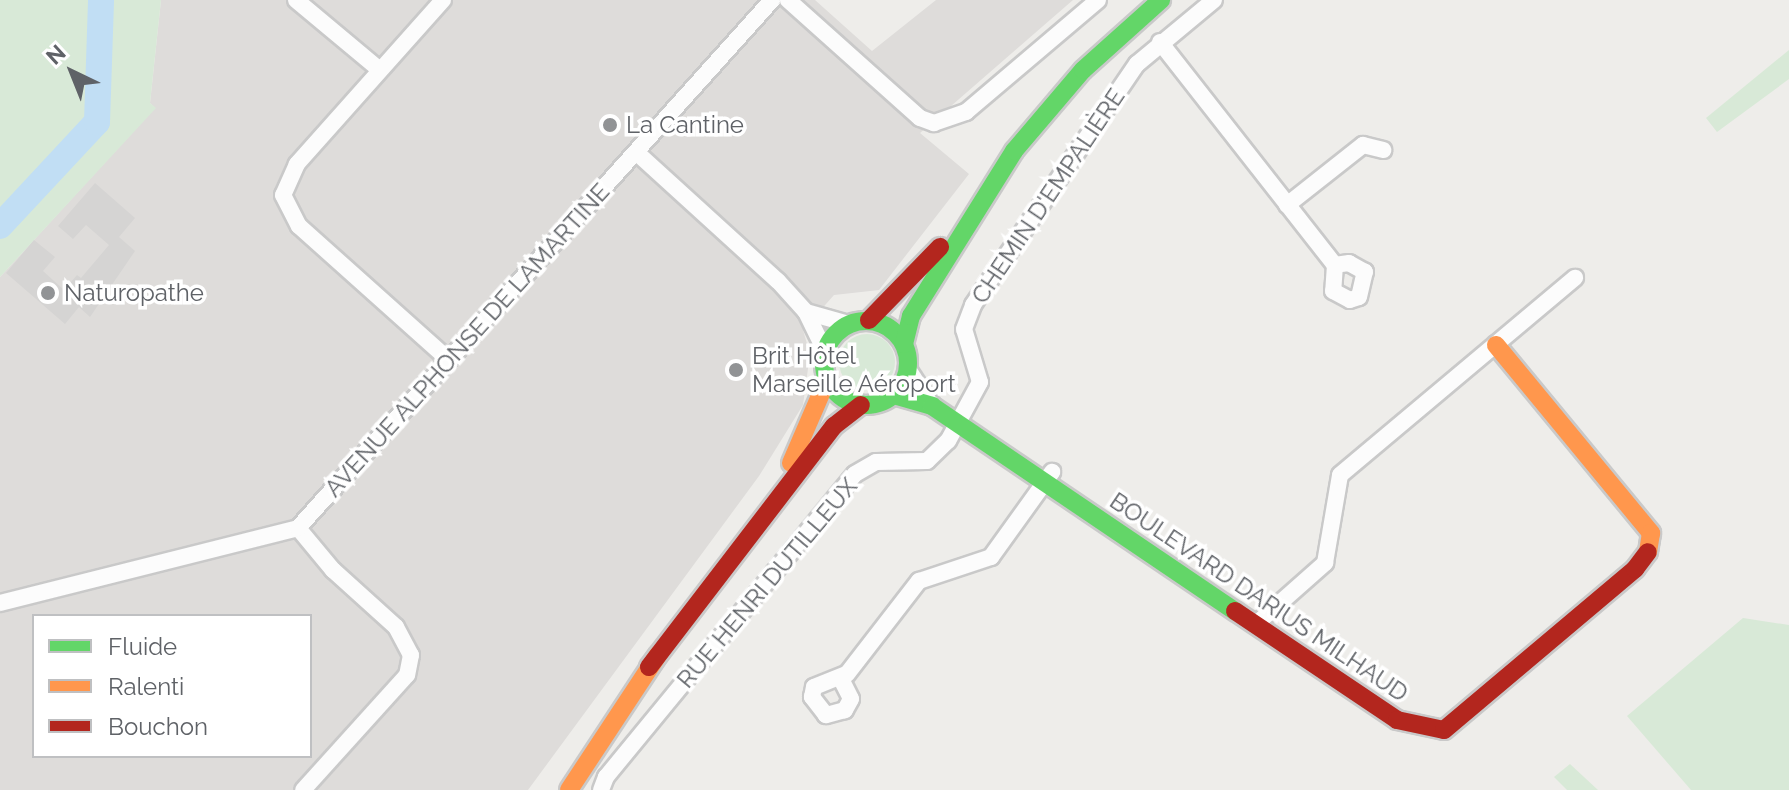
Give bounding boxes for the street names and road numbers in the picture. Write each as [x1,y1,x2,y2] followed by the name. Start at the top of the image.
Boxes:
[965,83,1131,309] street label: CHEMIN D'EMPALIÈRE
[318,177,616,503] street label: AVENUE ALPHONSE DE LAMARTINE
[671,472,863,694] street label: RUE HENRI DUTILLEUX
[1104,486,1414,708] street label: BOULEVARD DARIUS MILHAUD

